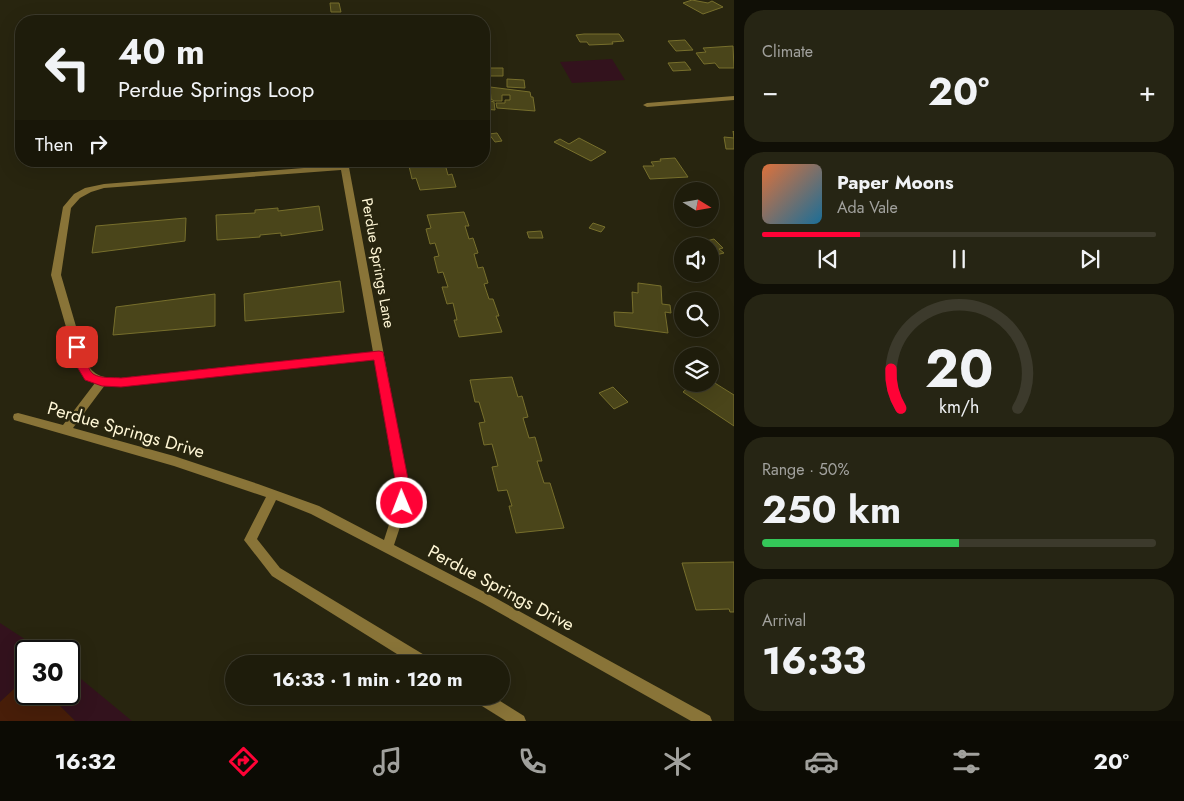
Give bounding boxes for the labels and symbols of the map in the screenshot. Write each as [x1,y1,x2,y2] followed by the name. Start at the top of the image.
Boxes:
[674,182,719,228] north arrow
[356,196,400,330] street label: Perdue Springs Lane
[56,326,98,368] pin
[44,395,208,465] street label: Perdue Springs Drive
[375,476,427,528] position arrow
[423,538,579,638] street label: Perdue Springs Drive
[15,640,80,705] speed limit sign: 30

